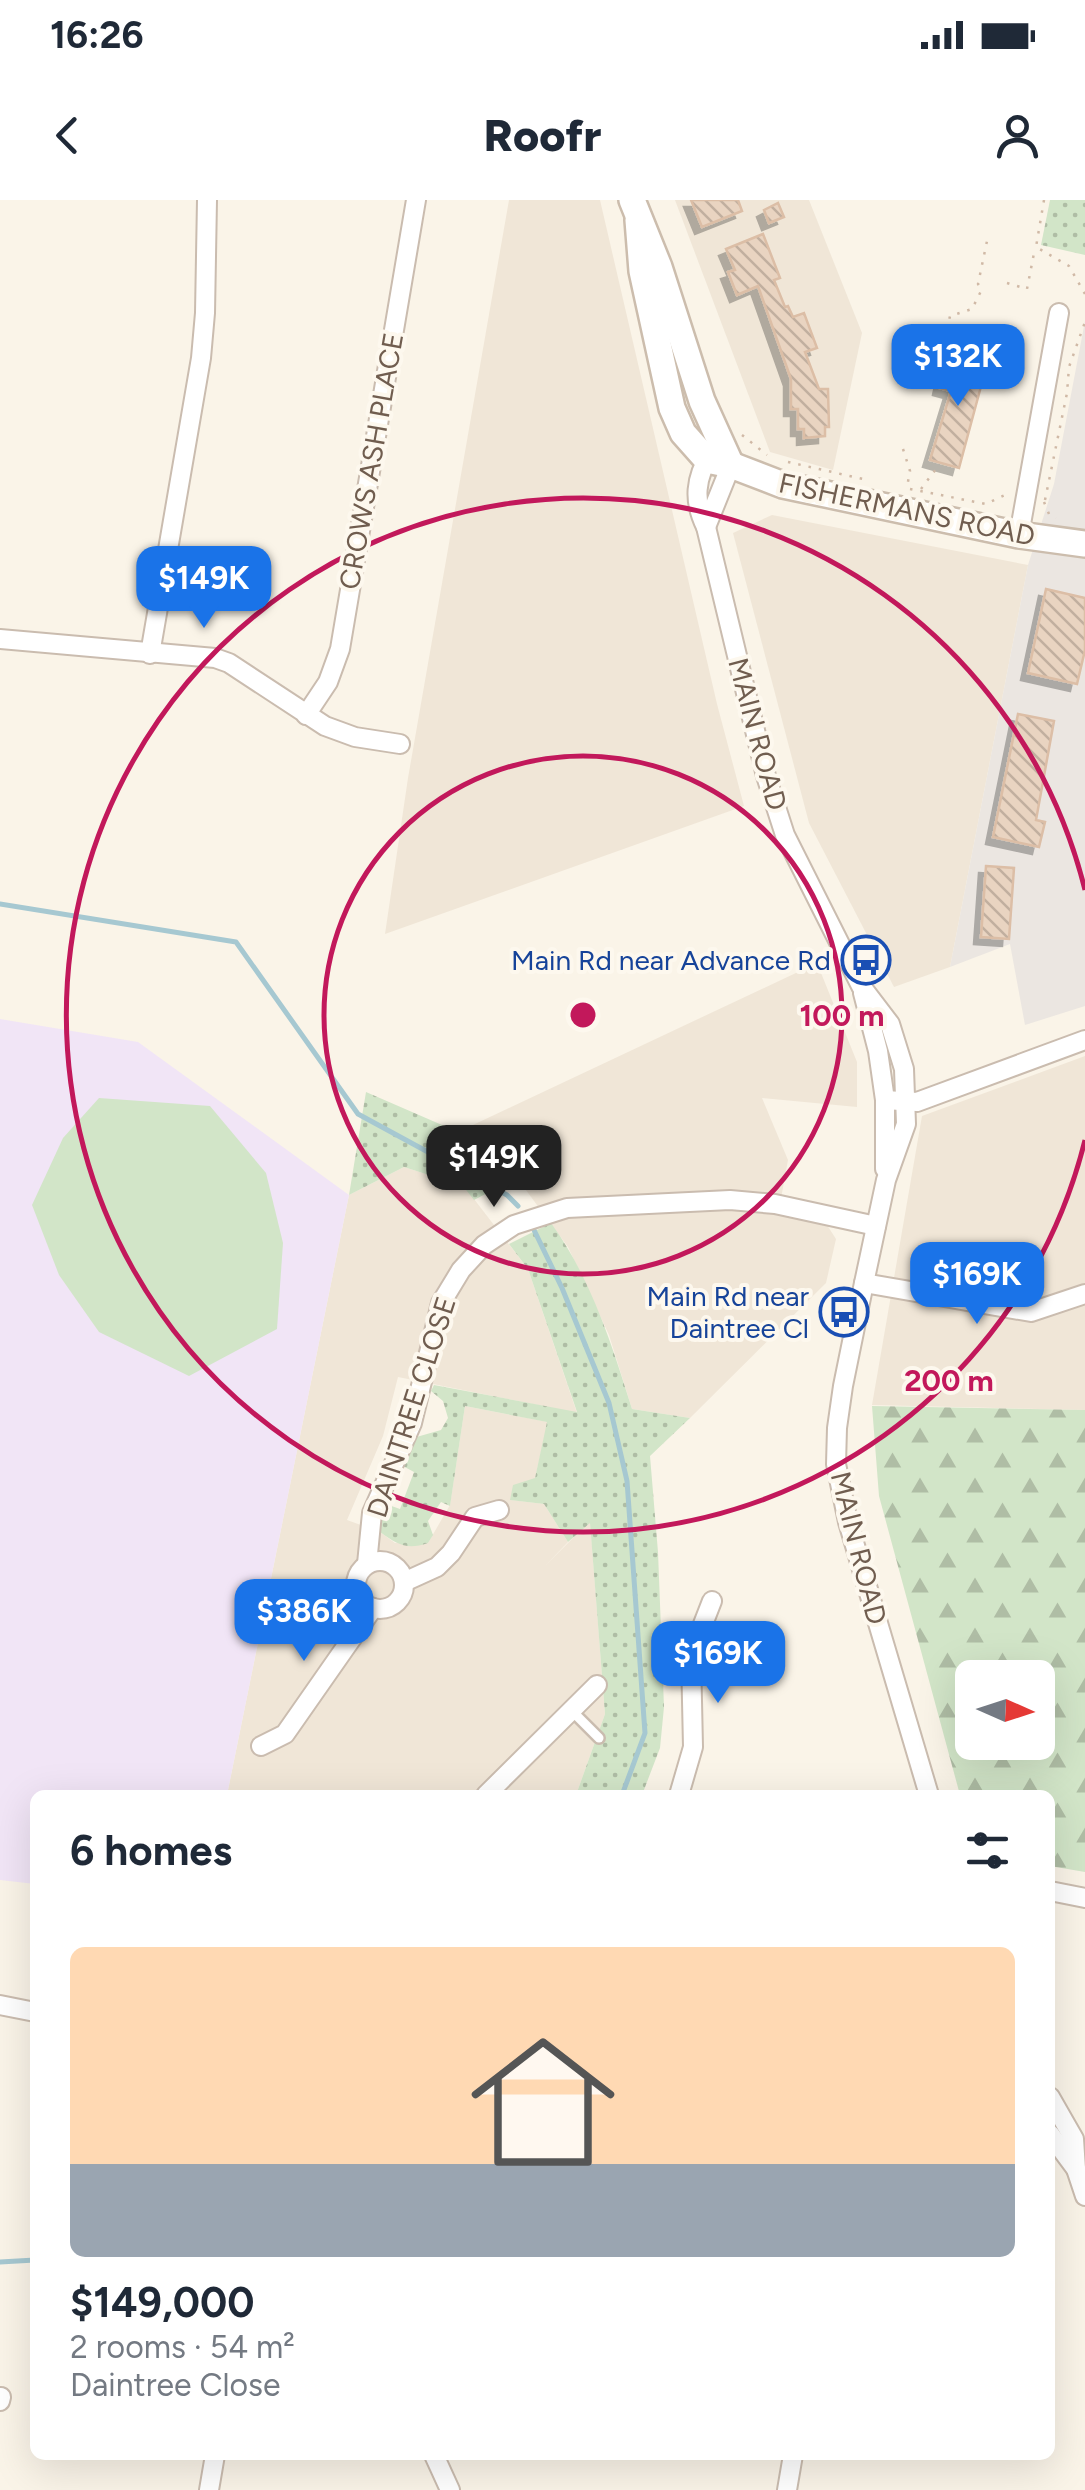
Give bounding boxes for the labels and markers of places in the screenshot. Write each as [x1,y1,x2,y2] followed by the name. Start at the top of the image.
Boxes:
[888,324,1028,409] pin: $132K
[134,546,274,631] pin: $149K
[840,934,892,986] bus stop icon: Main Rd near Advance Rd
[511,943,831,977] place label: Main Rd near Advance Rd
[565,997,601,1033] centre of rings
[424,1125,564,1210] pin: $149K
[907,1242,1047,1327] pin: $169K
[646,1279,810,1345] place label: Main Rd near Daintree Cl
[818,1286,870,1338] bus stop icon: Main Rd near Daintree Cl
[234,1579,374,1664] pin: $386K
[648,1621,788,1706] pin: $169K

